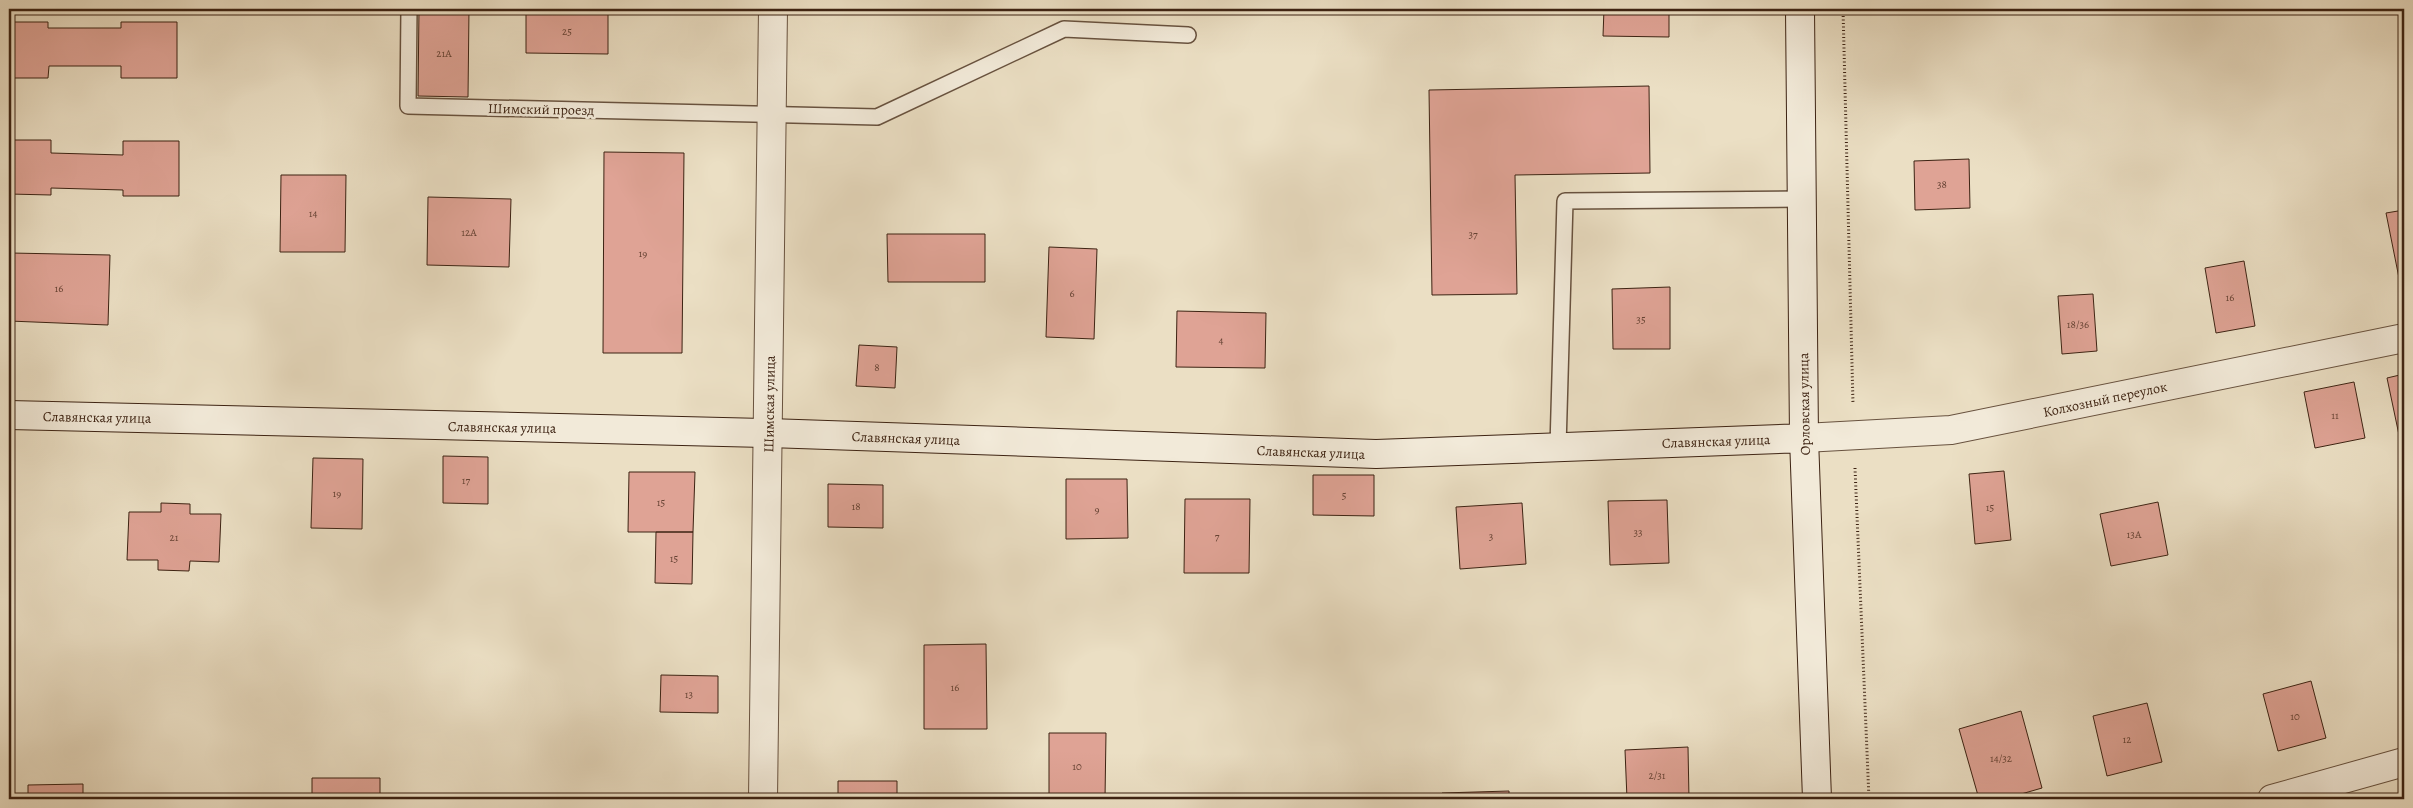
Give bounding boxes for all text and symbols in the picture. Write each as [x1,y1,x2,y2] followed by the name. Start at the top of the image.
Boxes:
[562,24,572,39] house number: 25
[436,46,452,61] house number: 21А
[488,99,595,120] street label: Шимский проезд
[1937,177,1947,192] house number: 38
[309,206,317,221] house number: 14
[461,225,477,240] house number: 12А
[1468,227,1478,242] house number: 37
[639,246,647,261] house number: 19
[55,281,63,296] house number: 16
[1069,286,1075,301] house number: 6
[2226,290,2234,305] house number: 16
[1636,312,1646,327] house number: 35
[2067,317,2089,332] house number: 18/36
[1219,333,1224,348] house number: 4
[1794,352,1815,455] street label: Орловская улица
[759,355,780,453] street label: Шимская улица
[874,360,880,375] house number: 8
[2041,377,2169,422] street label: Колхозный переулок
[43,407,152,428] street label: Славянская улица
[2331,408,2339,423] house number: 11
[448,417,557,438] street label: Славянская улица
[851,427,961,450] street label: Славянская улица
[1661,430,1771,453] street label: Славянская улица
[1256,441,1366,464] street label: Славянская улица
[462,473,471,488] house number: 17
[333,486,341,501] house number: 19
[1342,488,1347,503] house number: 5
[657,495,666,510] house number: 15
[851,499,861,514] house number: 18
[1986,500,1995,515] house number: 15
[1094,502,1100,517] house number: 9
[1633,525,1643,540] house number: 33
[2127,527,2142,542] house number: 13А
[1215,529,1220,544] house number: 7
[1489,529,1493,544] house number: 3
[170,530,179,545] house number: 21
[670,551,679,566] house number: 15
[951,680,959,695] house number: 16
[685,687,693,702] house number: 13
[2290,709,2300,724] house number: 10
[2123,732,2132,747] house number: 12
[1990,751,2012,766] house number: 14/32
[1072,759,1082,774] house number: 10
[1648,768,1666,783] house number: 2/31

